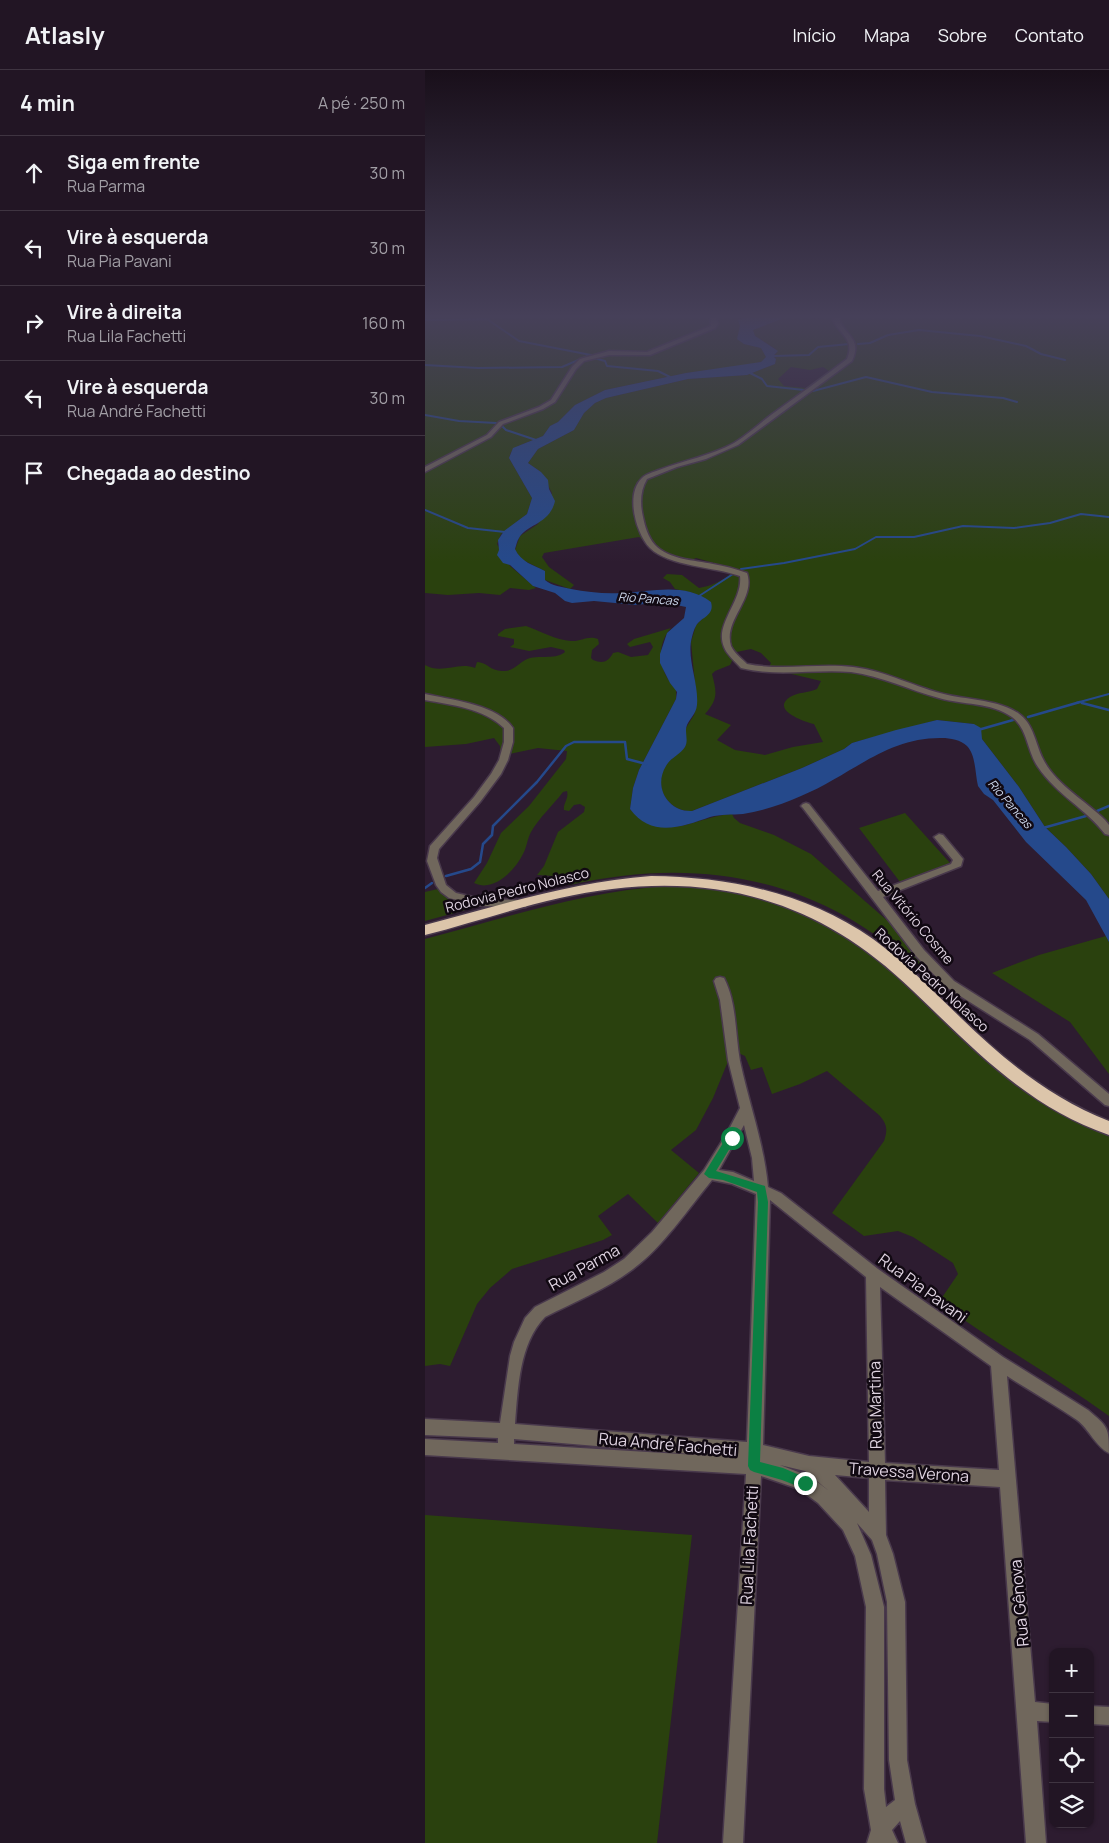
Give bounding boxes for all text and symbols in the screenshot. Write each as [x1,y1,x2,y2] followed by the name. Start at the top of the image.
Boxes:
[25,18,105,51] text: Atlasly
[792,23,836,47] text: Início
[864,23,910,47] text: Mapa
[938,23,987,47] text: Sobre
[1015,23,1084,47] text: Contato
[20,89,75,117] text: 4 min
[318,92,405,114] text: A pé · 250 m
[67,149,200,175] text: Siga em frente
[20,159,48,187] icon: ahead
[370,162,405,184] text: 30 m
[67,175,145,197] text: Rua Parma
[67,224,208,250] text: Vire à esquerda
[20,234,48,262] icon: left
[370,237,405,259] text: 30 m
[67,250,172,272] text: Rua Pia Pavani
[67,299,182,325] text: Vire à direita
[20,309,48,337] icon: right
[362,312,405,334] text: 160 m
[67,325,186,347] text: Rua Lila Fachetti
[67,374,208,400] text: Vire à esquerda
[20,384,48,412] icon: left
[370,387,405,409] text: 30 m
[67,400,206,422] text: Rua André Fachetti
[20,459,48,487] icon: arrive
[67,460,250,486] text: Chegada ao destino
[617,588,680,609] water label: Rio Pancas
[984,775,1038,833] water label: Rio Pancas
[443,862,591,917] street label: Rodovia Pedro Nolasco
[868,865,959,968] street label: Rua Vitório Cosme
[871,923,993,1036] street label: Rodovia Pedro Nolasco
[721,1127,744,1150] route start
[545,1238,623,1296] street label: Rua Parma
[874,1248,972,1328] street label: Rua Pia Pavani
[863,1361,887,1449] street label: Rua Martina
[598,1427,738,1461] street label: Rua André Fachetti
[848,1457,970,1487] street label: Travessa Verona
[794,1472,817,1495] route end
[735,1485,763,1605] street label: Rua Lila Fachetti
[1004,1559,1034,1647] street label: Rua Gênova
[1049,1648,1094,1828] map controls
[1049,1648,1094,1693] button: +
[1049,1693,1094,1738] button: −
[1049,1738,1094,1783] button: locate
[1049,1783,1094,1828] button: layers

